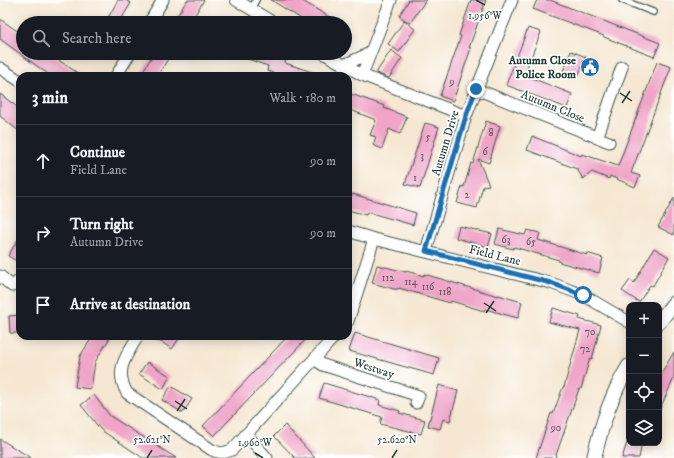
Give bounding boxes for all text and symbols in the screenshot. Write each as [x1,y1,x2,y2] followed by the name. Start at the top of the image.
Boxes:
[468,10,503,22] text: 1.956°W
[16,16,352,60] search box
[30,27,52,49] icon: search
[62,29,131,48] text: Search here
[508,53,576,82] place label: Autumn Close Police Room
[579,56,601,78] public building icon: Autumn Close Police Room
[449,76,455,88] house number: 9
[467,80,485,98] route end
[32,87,68,109] text: 3 min
[519,87,587,126] street label: Autumn Close
[269,90,336,106] text: Walk · 180 m
[428,109,463,178] street label: Autumn Drive
[488,127,494,139] house number: 8
[426,131,431,143] house number: 5
[70,143,125,162] text: Continue
[482,146,488,158] house number: 6
[32,150,54,172] icon: ahead
[420,150,424,162] house number: 3
[310,153,336,169] text: 90 m
[70,162,127,178] text: Field Lane
[413,172,417,184] house number: 1
[465,189,470,201] house number: 2
[70,215,133,234] text: Turn right
[32,222,54,244] icon: right
[310,225,336,241] text: 90 m
[70,234,143,250] text: Autumn Drive
[502,234,511,246] house number: 63
[526,236,536,248] house number: 65
[468,242,522,269] street label: Field Lane
[382,272,394,284] house number: 112
[404,276,418,288] house number: 114
[422,281,435,293] house number: 116
[439,286,451,298] house number: 118
[574,286,592,304] route start
[32,294,54,316] icon: arrive
[70,295,190,314] text: Arrive at destination
[626,302,662,446] map controls
[626,302,662,338] button: +
[585,326,595,338] house number: 70
[626,338,662,374] button: −
[580,343,590,355] house number: 72
[351,355,396,382] street label: Westway
[626,374,662,410] button: locate
[626,410,662,446] button: layers
[550,422,561,434] house number: 90
[133,434,171,446] text: 52.621°N
[377,434,417,446] text: 52.620°N
[238,437,273,449] text: 1.960°W

